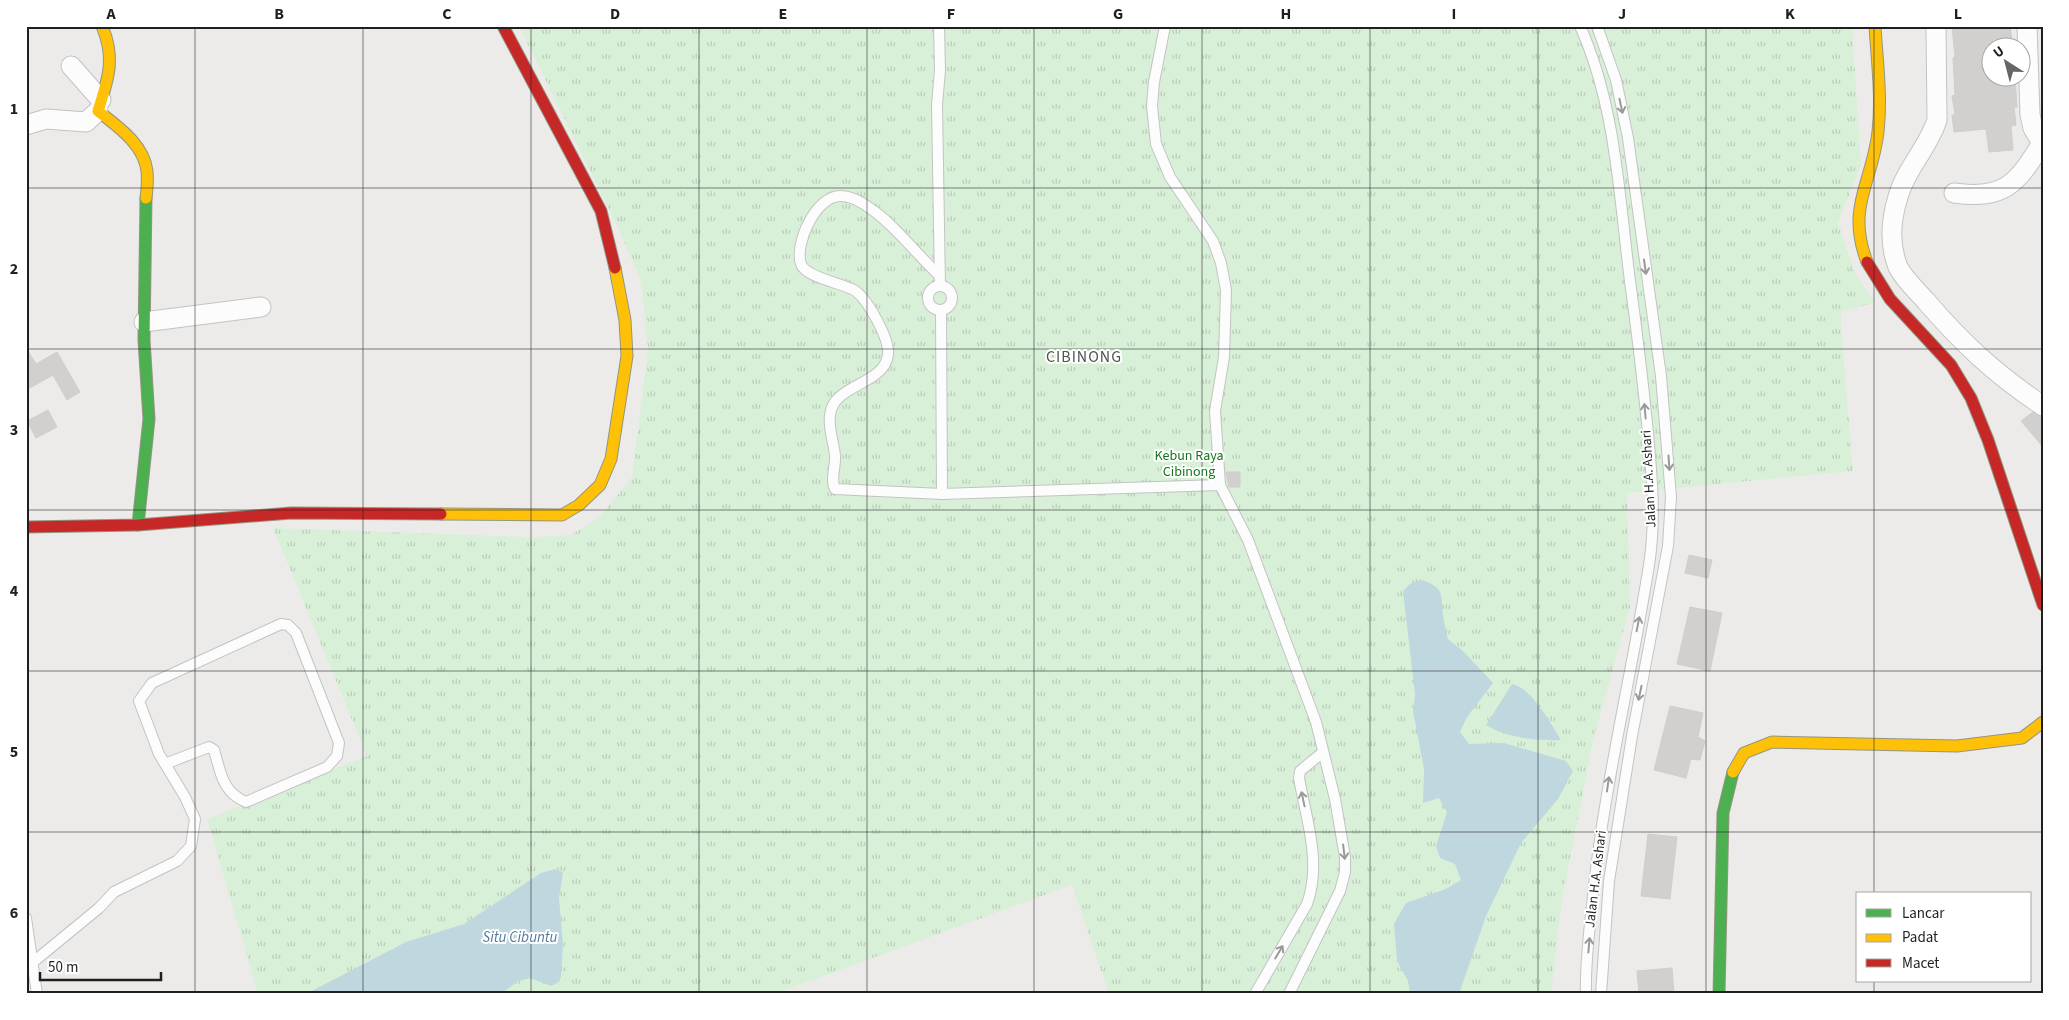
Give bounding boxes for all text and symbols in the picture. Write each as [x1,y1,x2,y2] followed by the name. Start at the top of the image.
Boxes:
[105,3,116,25] text: A
[274,3,284,25] text: B
[442,3,452,25] text: C
[610,3,620,25] text: D
[779,3,787,25] text: E
[947,3,955,25] text: F
[1113,3,1123,25] text: G
[1281,3,1291,25] text: H
[1452,3,1456,25] text: I
[1618,3,1626,25] text: J
[1785,3,1795,25] text: K
[1954,3,1962,25] text: L
[1982,38,2032,88] north arrow
[1989,41,2009,63] text: U
[10,98,18,120] text: 1
[1617,98,1627,114] one-way arrow
[10,258,18,280] text: 2
[1641,259,1651,275] one-way arrow
[1046,346,1122,368] district label: CIBINONG
[1641,403,1650,419] one-way arrow
[10,419,18,441] text: 3
[1636,429,1662,529] street label: Jalan H.A. Ashari
[1154,446,1224,482] park label: Kebun Raya Cibinong
[1664,455,1673,471] one-way arrow
[10,580,19,602] text: 4
[1634,617,1643,633] one-way arrow
[1635,684,1645,700] one-way arrow
[10,741,18,763] text: 5
[1603,776,1613,792] one-way arrow
[1298,791,1307,807] one-way arrow
[1580,829,1612,929] street label: Jalan H.A. Ashari
[1339,844,1349,860] one-way arrow
[1856,892,2032,982] legend
[10,902,18,924] text: 6
[1902,903,1945,924] text: Lancar
[483,927,558,948] water label: Situ Cibuntu
[1902,927,1938,948] text: Padat
[1584,937,1593,953] one-way arrow
[1275,945,1285,959] one-way arrow
[40,950,161,982] scale bar
[1902,953,1939,974] text: Macet
[48,957,78,978] text: 50 m

